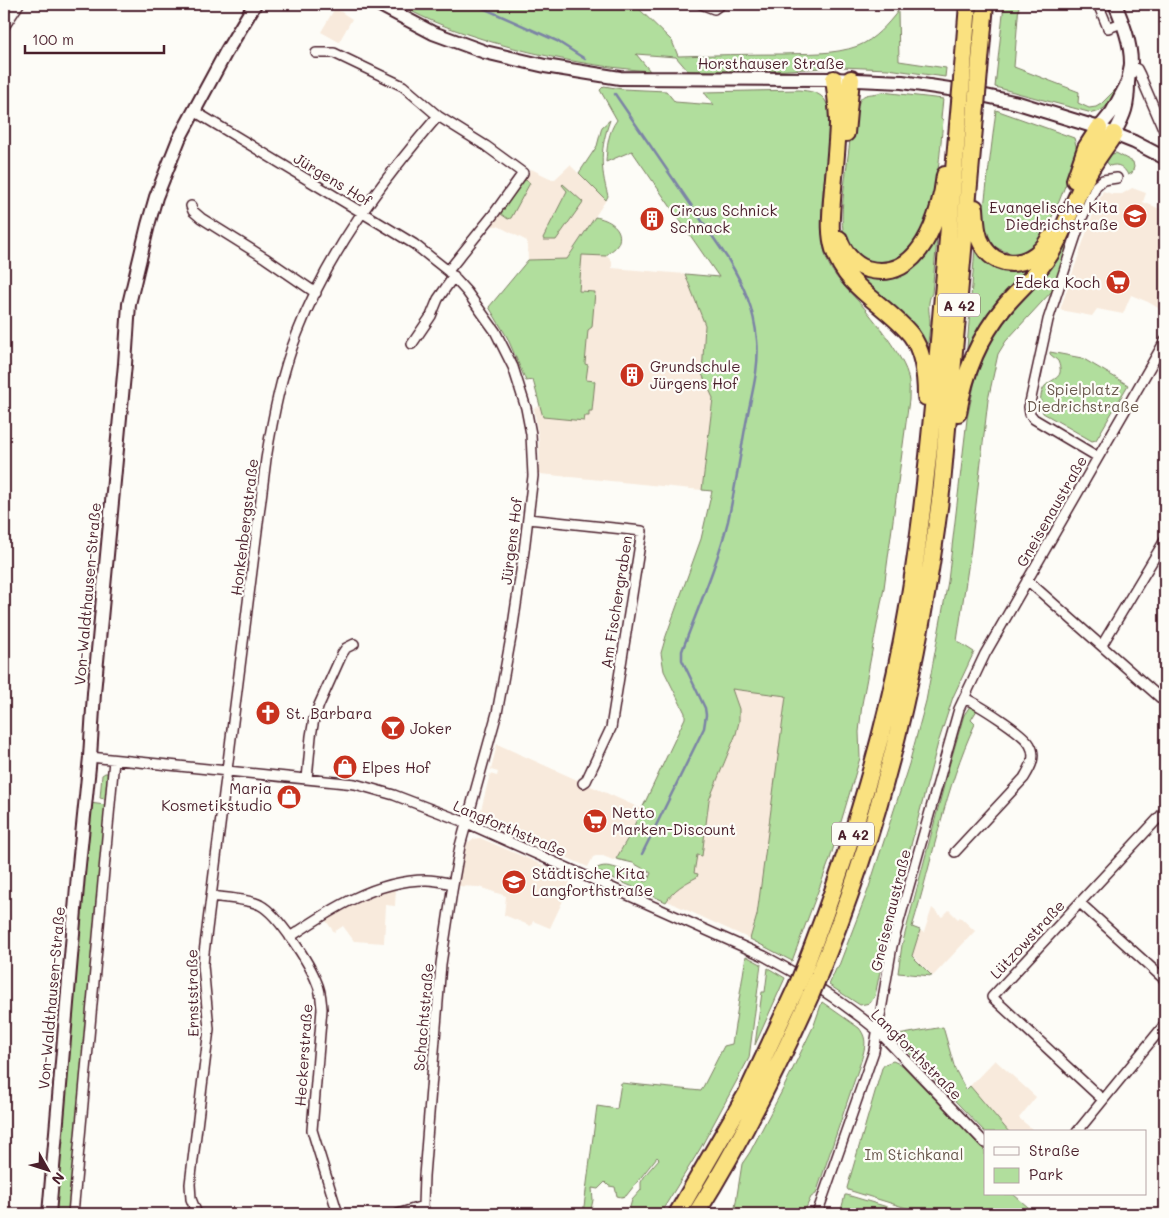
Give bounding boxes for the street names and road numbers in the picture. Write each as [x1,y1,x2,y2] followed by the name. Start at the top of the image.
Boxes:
[698,53,844,73] street label: Horsthauser Straße
[290,148,377,211] street label: Jürgens Hof
[938,294,980,316] road number: A 42
[1011,452,1091,570] street label: Gneisenaustraße
[226,457,262,597] street label: Honkenbergstraße
[496,495,526,586] street label: Jürgens Hof
[69,502,105,686] street label: Von-Waldthausen-Straße
[596,534,636,670] street label: Am Fischergraben
[450,795,570,861] street label: Langforthstraße
[832,822,874,846] road number: A 42
[865,847,915,973] street label: Gneisenaustraße
[985,895,1069,983] street label: Lützowstraße
[33,906,69,1090] street label: Von-Waldthausen-Straße
[181,949,203,1037] street label: Ernststraße
[408,962,438,1072] street label: Schachtstraße
[289,1003,317,1107] street label: Heckerstraße
[867,1004,967,1104] street label: Langforthstraße

